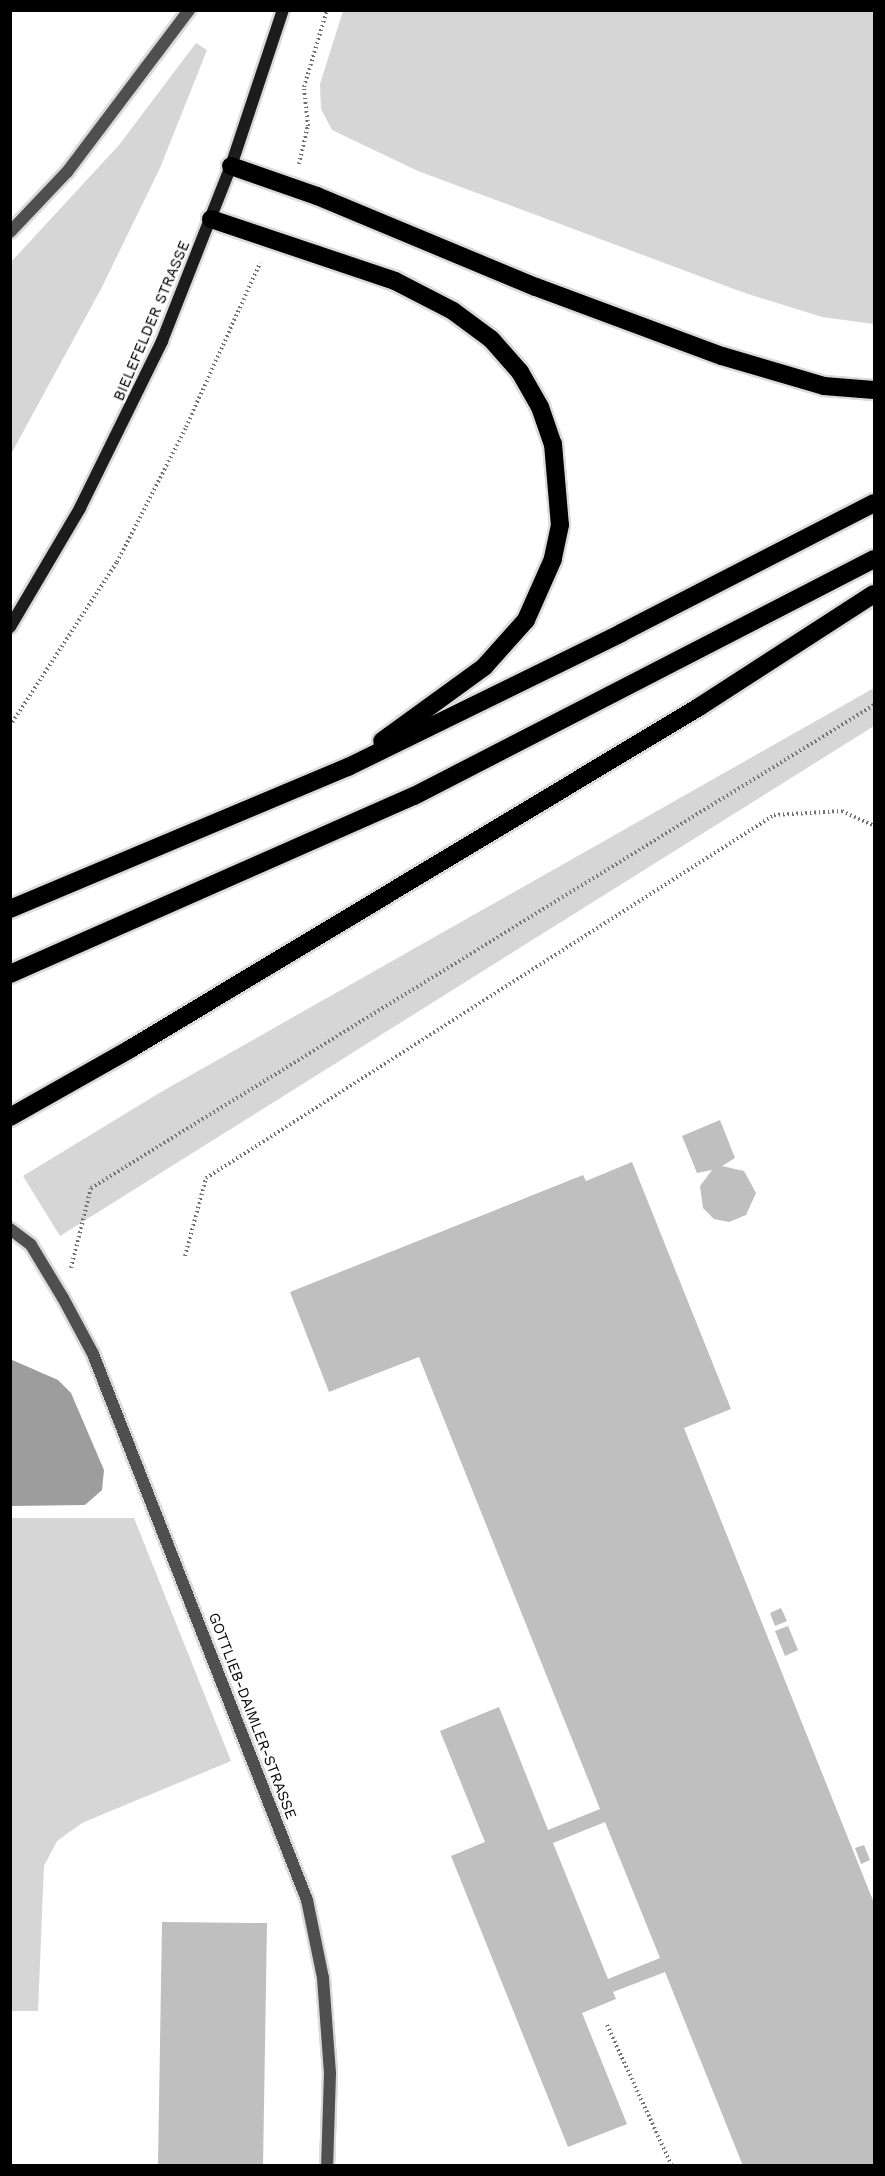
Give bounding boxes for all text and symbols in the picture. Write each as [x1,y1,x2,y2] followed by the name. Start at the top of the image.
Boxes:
[110,238,194,404] street label: BIELEFELDER STRASSE
[204,1610,300,1822] street label: GOTTLIEB-DAIMLER-STRASSE

